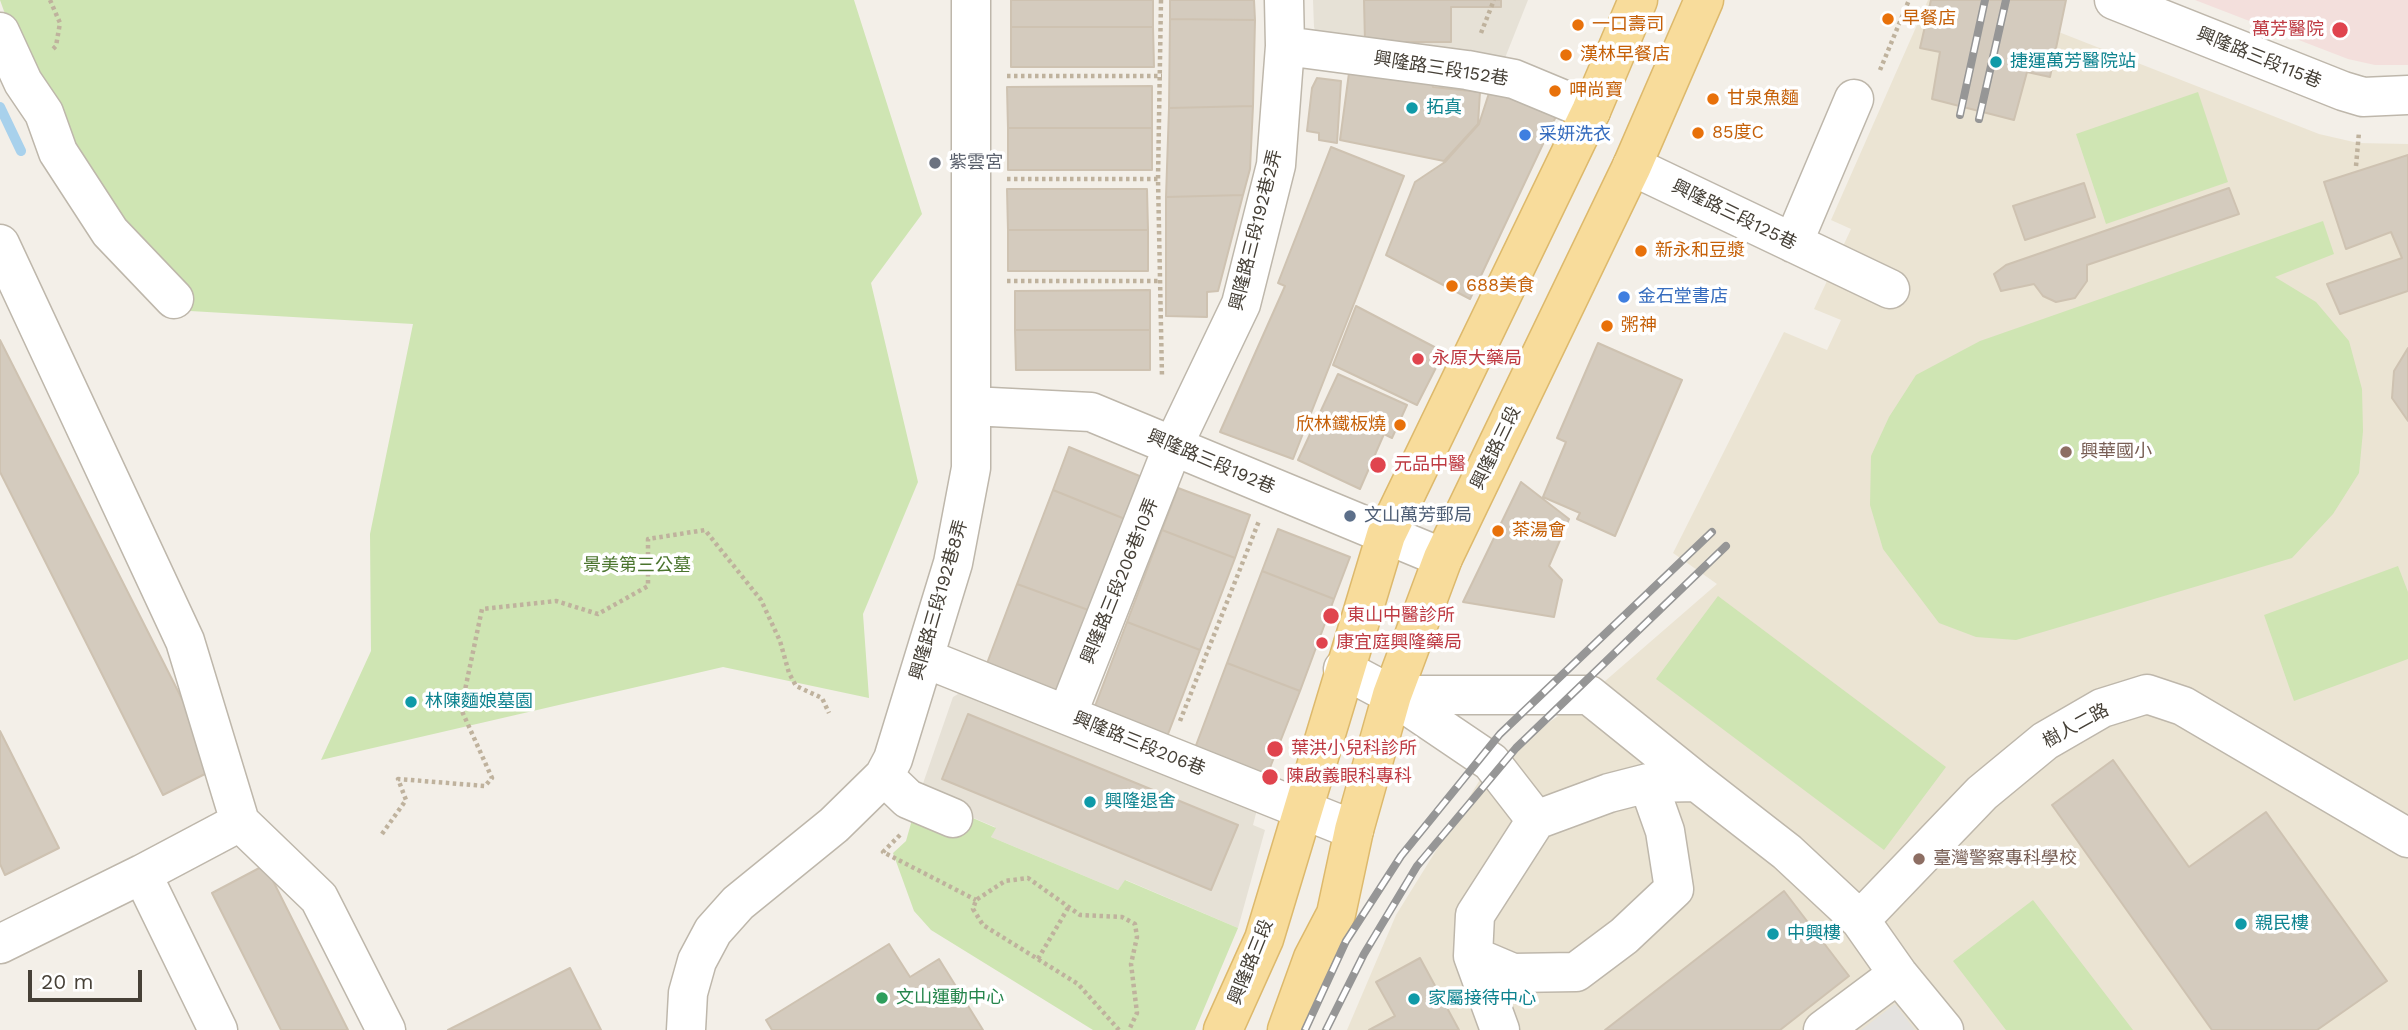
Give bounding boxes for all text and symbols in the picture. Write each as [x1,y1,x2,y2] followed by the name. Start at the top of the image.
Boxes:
[1902,8,1956,30] place label: 早餐店
[1880,11,1896,27] marker: 早餐店
[1592,14,1664,36] place label: 一口壽司
[1570,17,1586,33] marker: 一口壽司
[2252,19,2324,41] place label: 萬芳醫院
[2330,20,2350,40] marker: 萬芳醫院
[2194,23,2324,93] street label: 興隆路三段115巷
[1580,44,1670,66] place label: 漢林早餐店
[1558,47,1574,63] marker: 漢林早餐店
[1372,48,1510,90] street label: 興隆路三段152巷
[2010,51,2136,73] place label: 捷運萬芳醫院站
[1988,54,2004,70] marker: 捷運萬芳醫院站
[1569,80,1623,102] place label: 呷尚寶
[1547,83,1563,99] marker: 呷尚寶
[1727,88,1799,110] place label: 甘泉魚麵
[1705,91,1721,107] marker: 甘泉魚麵
[1426,97,1462,119] place label: 拓真
[1404,100,1420,116] marker: 拓真
[1712,122,1764,144] place label: 85度C
[1539,124,1611,146] place label: 采妍洗衣
[1690,125,1706,141] marker: 85度C
[1517,127,1533,143] marker: 采妍洗衣
[1226,147,1286,313] street label: 興隆路三段192巷2弄
[949,152,1003,174] place label: 紫雲宮
[927,155,943,171] marker: 紫雲宮
[1668,175,1800,255] street label: 興隆路三段125巷
[1655,240,1745,262] place label: 新永和豆漿
[1633,243,1649,259] marker: 新永和豆漿
[1466,275,1535,297] place label: 688美食
[1444,278,1460,294] marker: 688美食
[1638,286,1728,308] place label: 金石堂書店
[1616,289,1632,305] marker: 金石堂書店
[1621,315,1657,337] place label: 粥神
[1599,318,1615,334] marker: 粥神
[1432,348,1522,370] place label: 永原大藥局
[1410,351,1426,367] marker: 永原大藥局
[1467,403,1525,493] street label: 興隆路三段
[1296,414,1386,436] place label: 欣林鐵板燒
[1392,417,1408,433] marker: 欣林鐵板燒
[1144,425,1278,499] street label: 興隆路三段192巷
[2080,441,2152,463] place label: 興華國小
[2058,444,2074,460] marker: 興華國小
[1394,454,1466,476] place label: 元品中醫
[1368,455,1388,475] marker: 元品中醫
[1077,495,1163,667] street label: 興隆路三段206巷10弄
[1364,505,1472,527] place label: 文山萬芳郵局
[1342,508,1358,524] marker: 文山萬芳郵局
[906,517,972,683] street label: 興隆路三段192巷8弄
[1512,520,1566,542] place label: 茶湯會
[1490,523,1506,539] marker: 茶湯會
[583,555,691,577] park label: 景美第三公墓
[1347,605,1455,627] place label: 東山中醫診所
[1321,606,1341,626] marker: 東山中醫診所
[1336,632,1462,654] place label: 康宜庭興隆藥局
[1314,635,1330,651] marker: 康宜庭興隆藥局
[425,691,533,713] place label: 林陳麵娘墓園
[403,694,419,710] marker: 林陳麵娘墓園
[2039,699,2113,753] street label: 樹人二路
[1070,708,1208,780] street label: 興隆路三段206巷
[1291,738,1417,760] place label: 葉洪小兒科診所
[1265,739,1285,759] marker: 葉洪小兒科診所
[1286,766,1412,788] place label: 陳啟義眼科專科
[1260,767,1280,787] marker: 陳啟義眼科專科
[1104,791,1176,813] place label: 興隆退舍
[1082,794,1098,810] marker: 興隆退舍
[1933,848,2077,870] place label: 臺灣警察專科學校
[1911,851,1927,867] marker: 臺灣警察專科學校
[2255,913,2309,935] place label: 親民樓
[1224,916,1278,1008] street label: 興隆路三段
[2233,916,2249,932] marker: 親民樓
[1787,923,1841,945] place label: 中興樓
[1765,926,1781,942] marker: 中興樓
[32,956,145,1000] scale bar
[41,969,93,994] text: 20 m
[896,987,1004,1009] place label: 文山運動中心
[1428,988,1536,1010] place label: 家屬接待中心
[874,990,890,1006] marker: 文山運動中心
[1406,991,1422,1007] marker: 家屬接待中心

